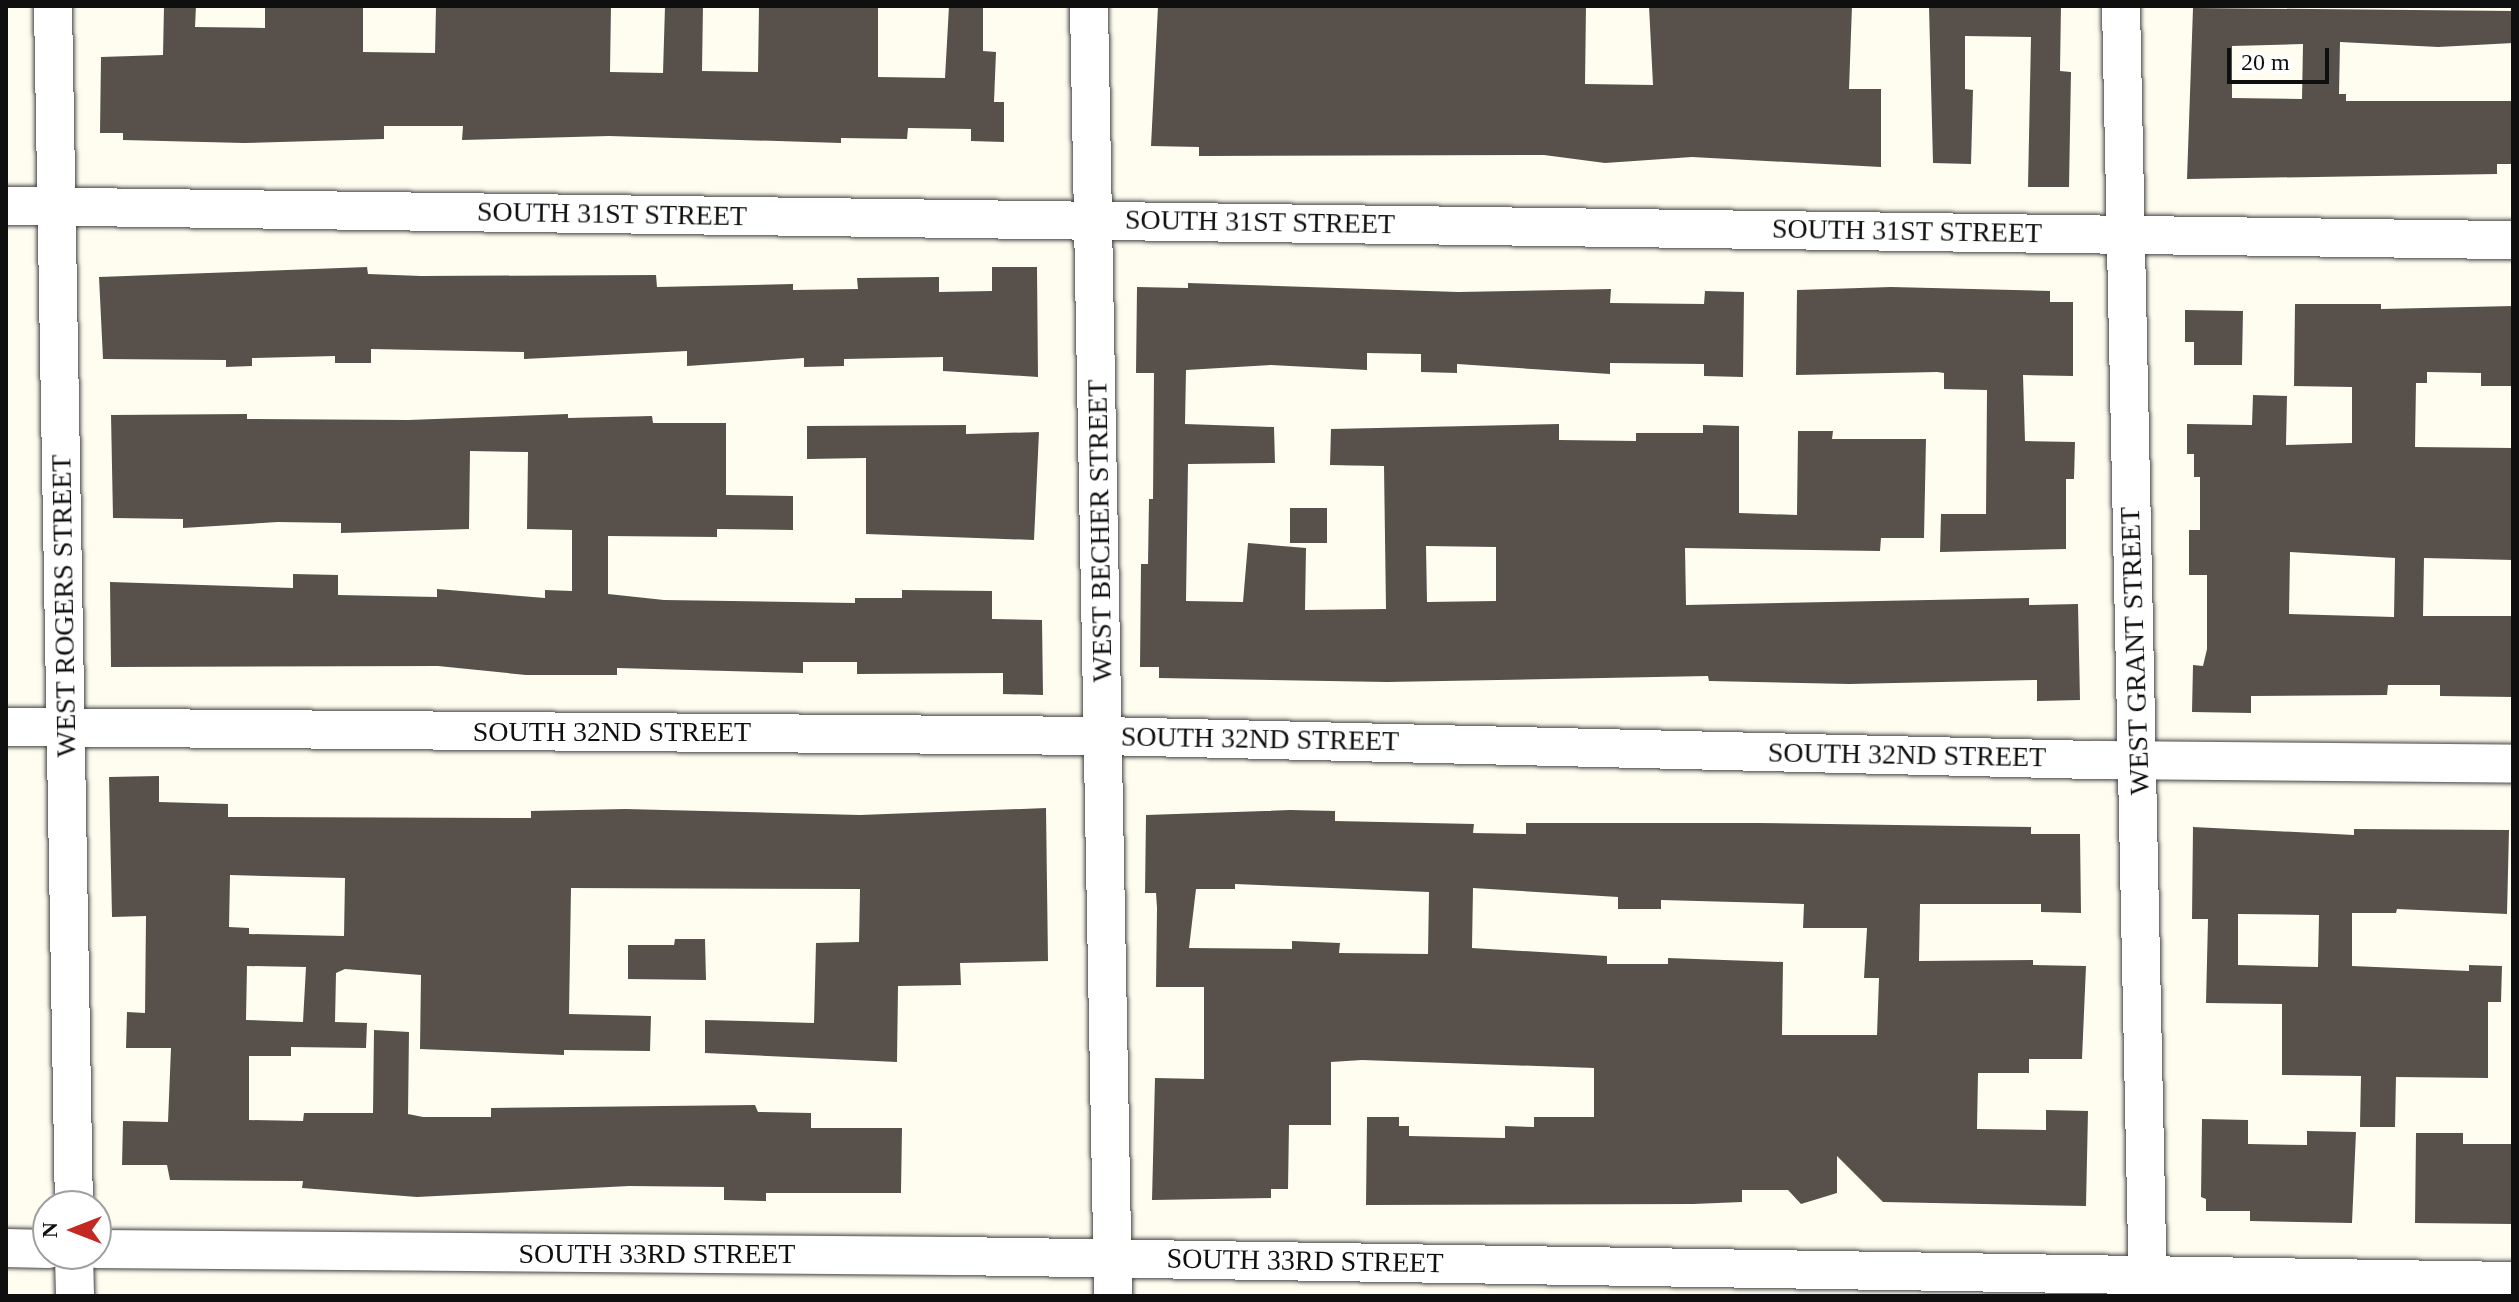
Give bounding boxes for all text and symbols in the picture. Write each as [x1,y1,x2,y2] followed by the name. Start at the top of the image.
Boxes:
[2231,32,2333,82] scale bar
[2241,49,2290,75] text: 20 m
[476,195,748,233] street label: SOUTH 31ST STREET
[1124,203,1396,241] street label: SOUTH 31ST STREET
[1771,212,2043,250] street label: SOUTH 31ST STREET
[1081,379,1119,683] street label: WEST BECHER STREET
[45,454,83,758] street label: WEST ROGERS STREET
[2113,506,2157,796] street label: WEST GRANT STREET
[473,715,751,749] street label: SOUTH 32ND STREET
[1121,720,1399,758] street label: SOUTH 32ND STREET
[1768,736,2046,774] street label: SOUTH 32ND STREET
[32,1190,112,1270] north arrow
[37,1222,62,1238] text: N
[519,1237,795,1271] street label: SOUTH 33RD STREET
[1166,1242,1444,1280] street label: SOUTH 33RD STREET

